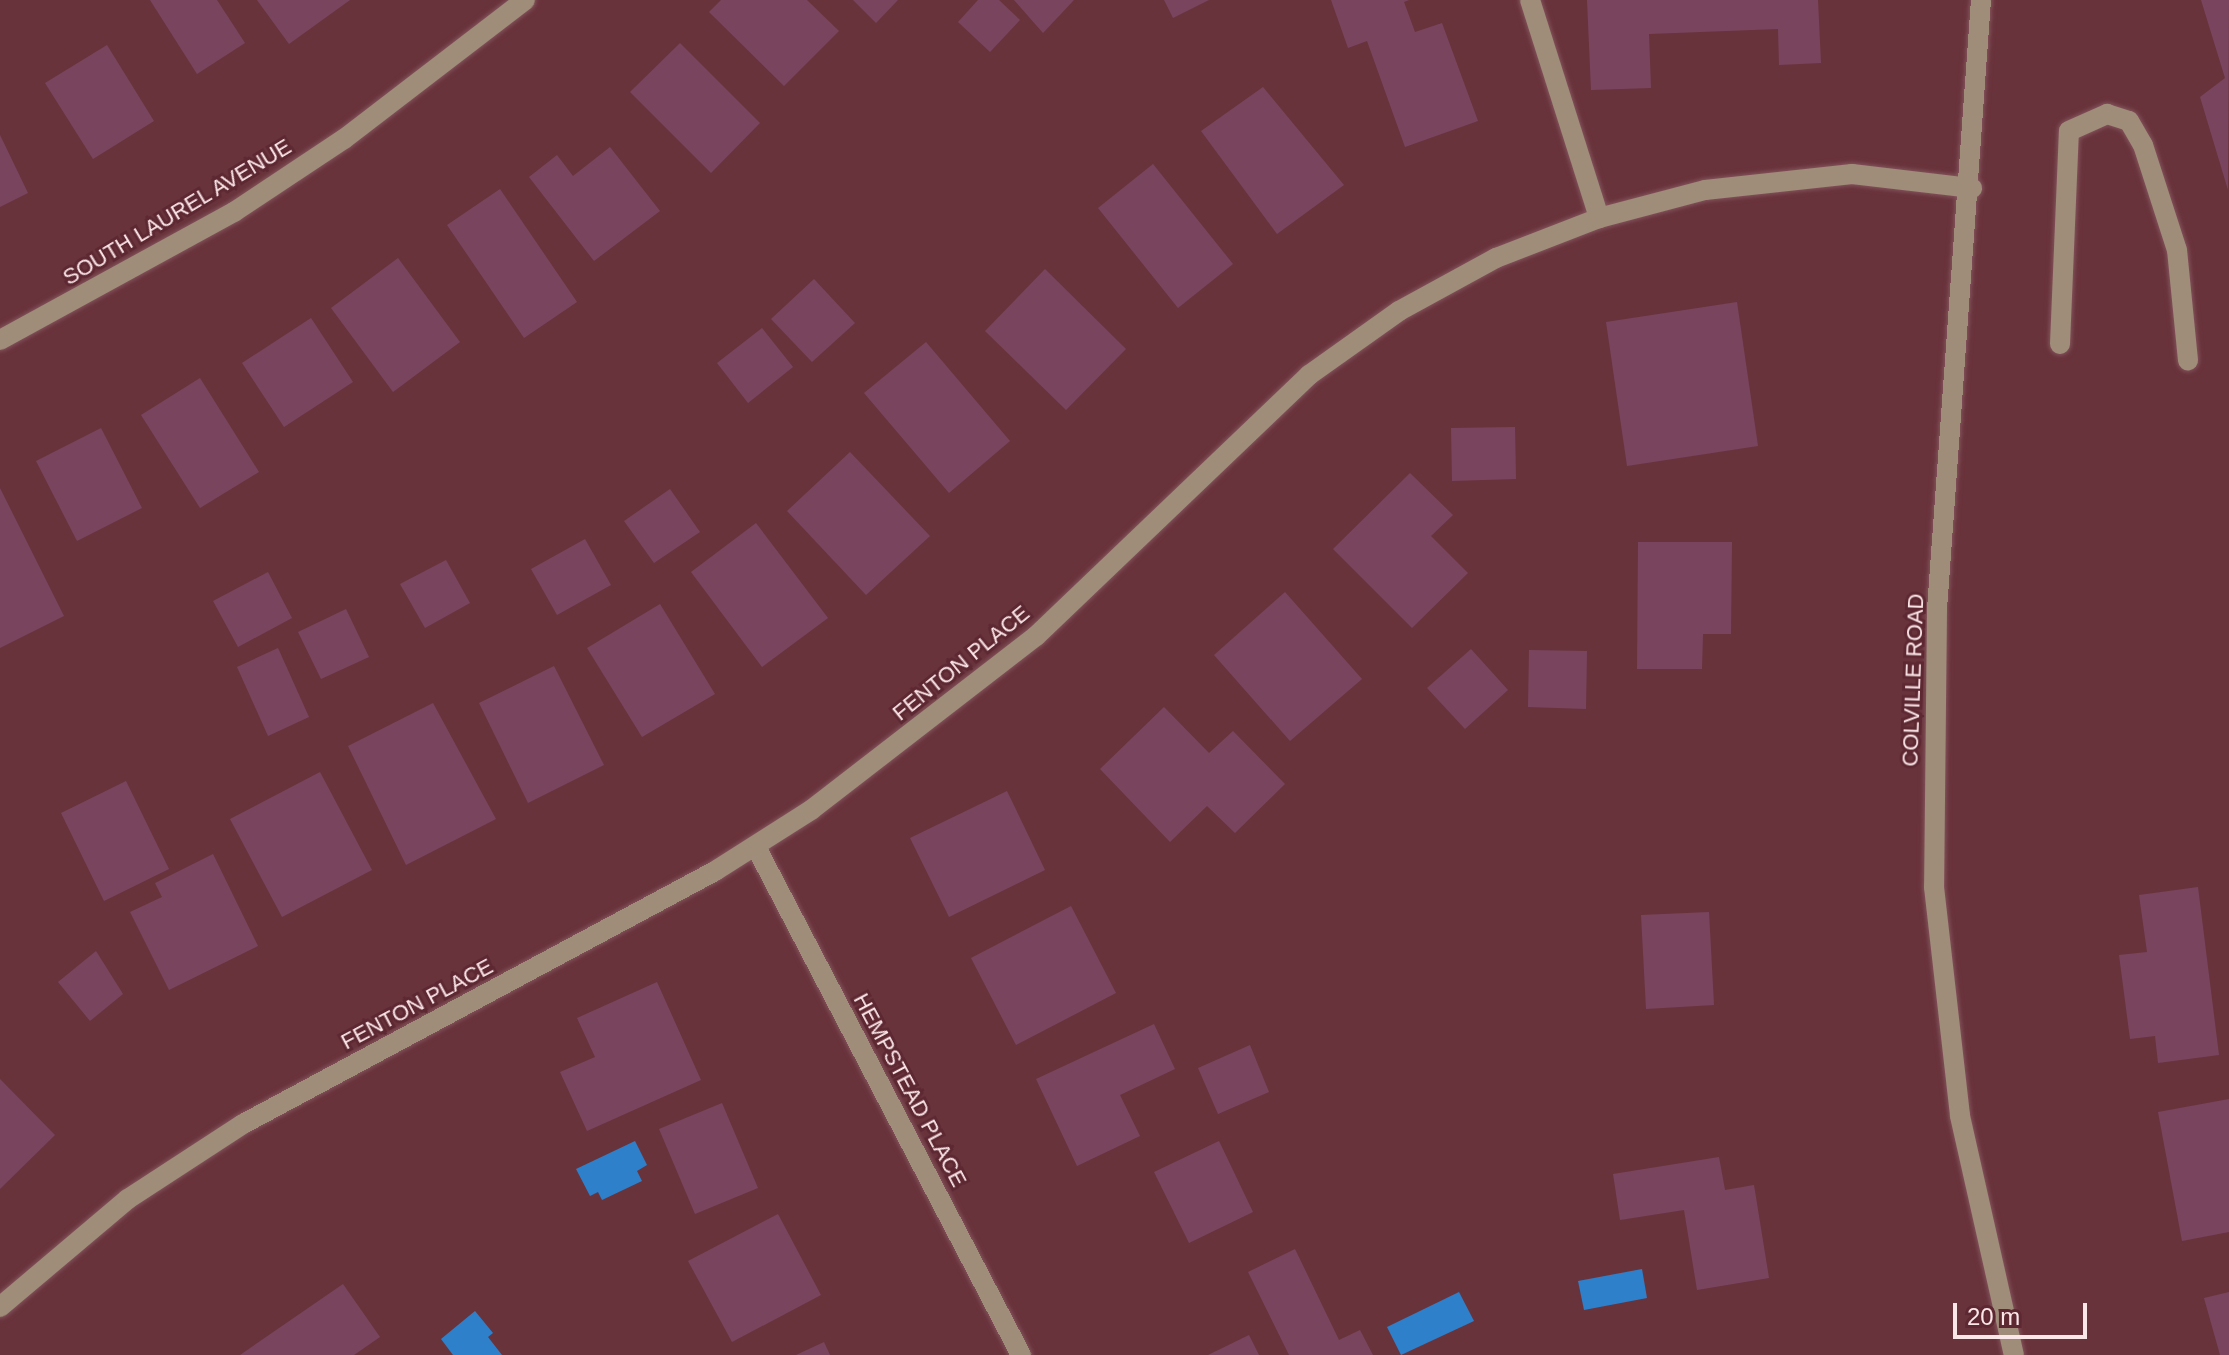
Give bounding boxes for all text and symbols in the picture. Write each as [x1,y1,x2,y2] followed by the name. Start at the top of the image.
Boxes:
[57,133,297,291] street label: SOUTH LAUREL AVENUE
[1897,593,1929,767] street label: COLVILLE ROAD
[887,600,1035,726] street label: FENTON PLACE
[337,953,497,1055] street label: FENTON PLACE
[848,989,972,1191] street label: HEMPSTEAD PLACE
[1957,1287,2091,1337] scale bar
[1967,1303,2020,1330] text: 20 m

